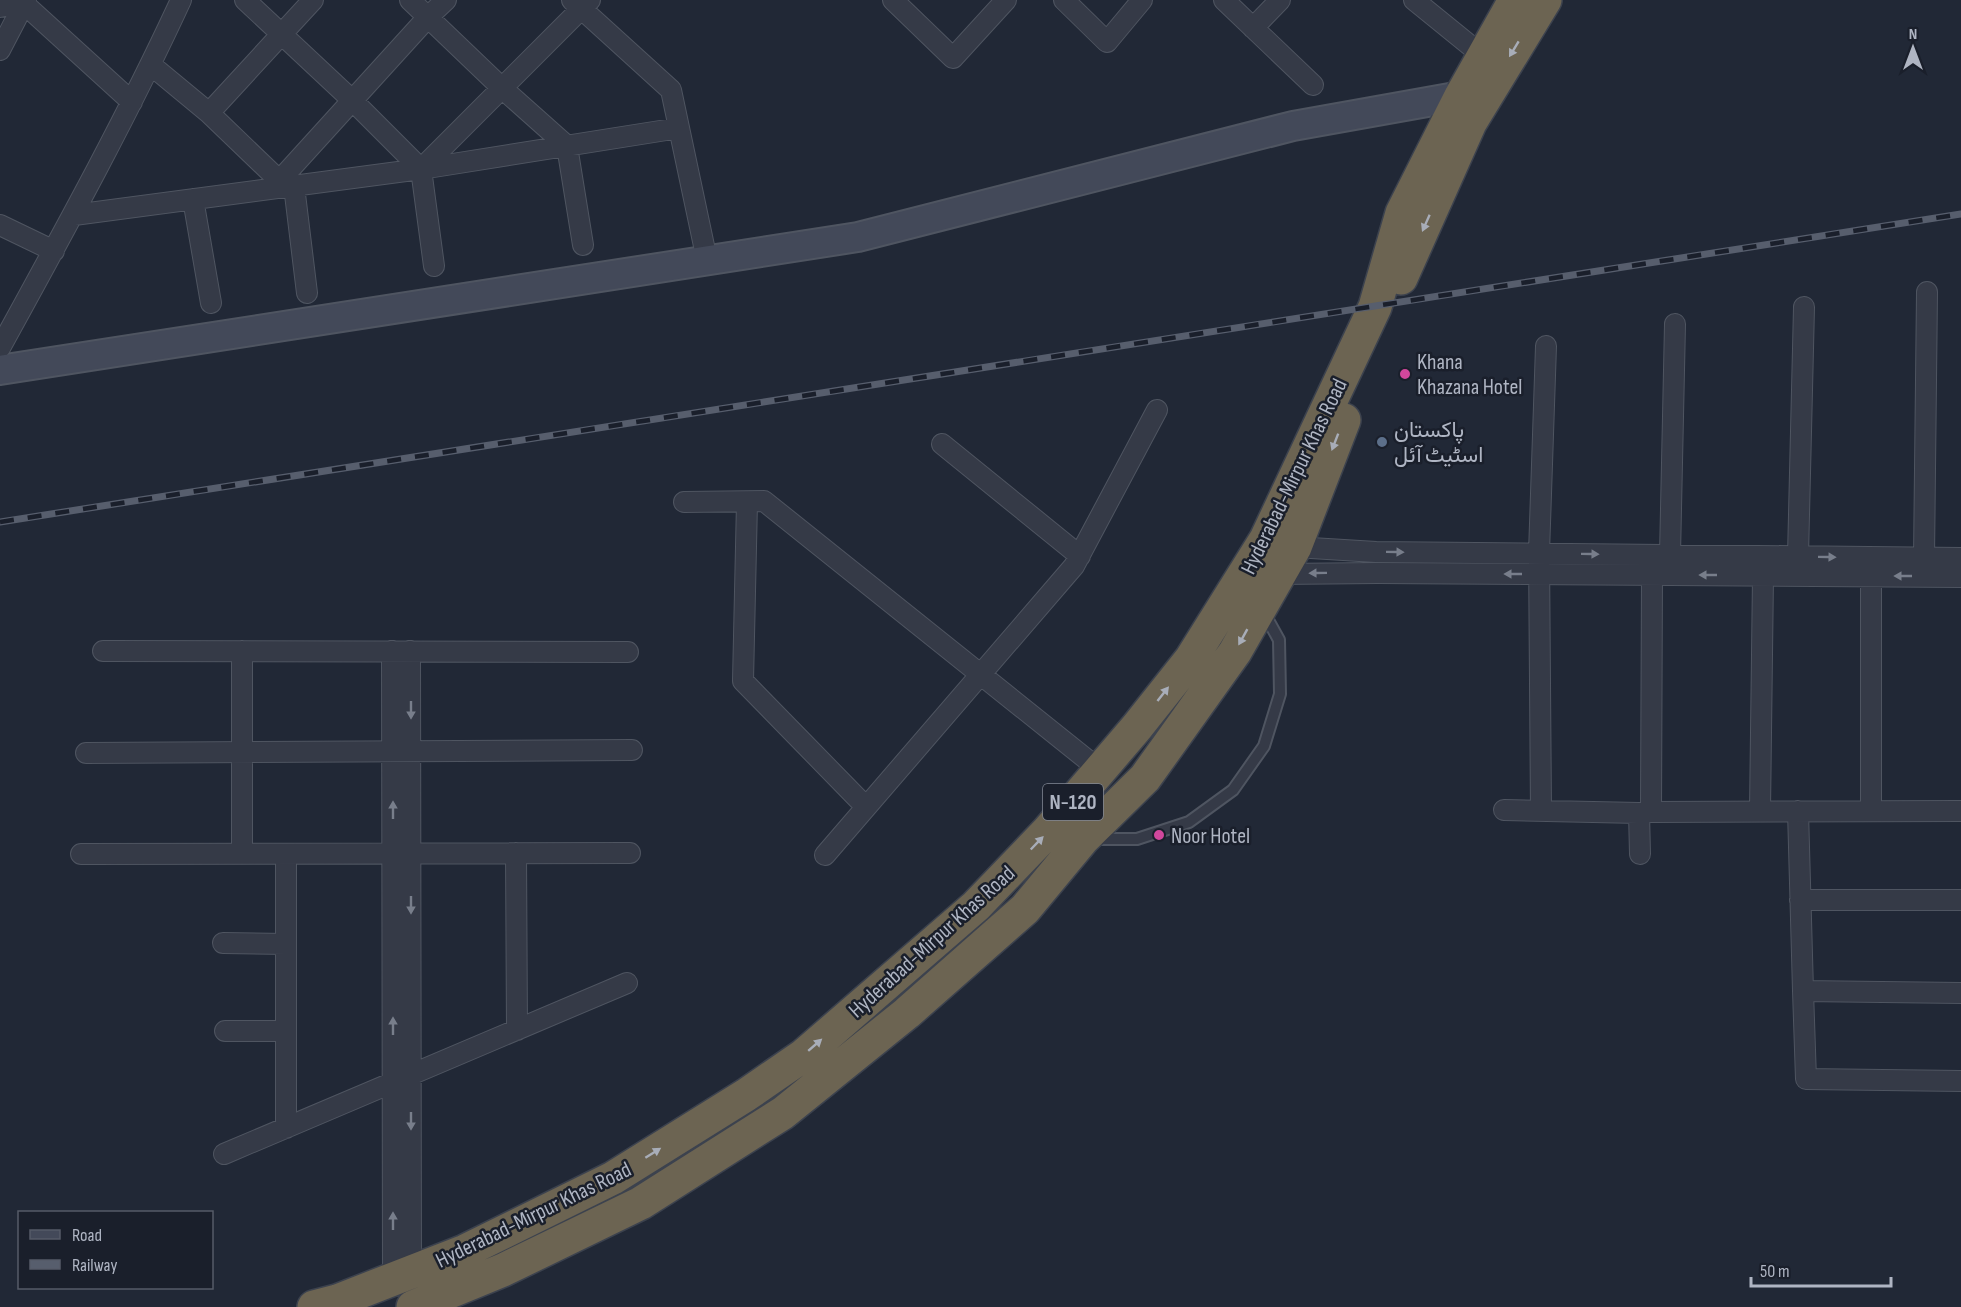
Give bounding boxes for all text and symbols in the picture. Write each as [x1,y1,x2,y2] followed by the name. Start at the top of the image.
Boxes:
[1883,18,1943,78] north arrow
[1909,25,1917,44] text: N
[1508,41,1519,57] one-way arrow
[1421,215,1430,232] one-way arrow
[1417,349,1522,401] place label: Khana Khazana Hotel
[1398,367,1412,381] marker: Khana Khazana Hotel
[1235,374,1353,579] street label: Hyderabad-Mirpur Khas Road
[1394,417,1483,469] place label: پاکستان اسٹیٹ آئل
[1330,433,1340,451] one-way arrow
[1375,435,1389,449] marker: پاکستان اسٹیٹ آئل
[1386,547,1405,557] one-way arrow
[1581,549,1600,559] one-way arrow
[1818,552,1837,562] one-way arrow
[1308,568,1327,578] one-way arrow
[1503,569,1522,578] one-way arrow
[1698,570,1717,580] one-way arrow
[1893,572,1912,581] one-way arrow
[1238,629,1248,646] one-way arrow
[1156,687,1168,702] one-way arrow
[406,700,416,719] one-way arrow
[1043,784,1103,820] road number: N-120
[388,800,398,819] one-way arrow
[1171,823,1250,850] place label: Noor Hotel
[1152,828,1166,842] marker: Noor Hotel
[1029,836,1043,850] one-way arrow
[843,860,1021,1024] street label: Hyderabad-Mirpur Khas Road
[406,895,416,914] one-way arrow
[388,1016,398,1035] one-way arrow
[807,1039,822,1052] one-way arrow
[406,1111,416,1130] one-way arrow
[645,1148,661,1159] one-way arrow
[431,1156,636,1274] street label: Hyderabad-Mirpur Khas Road
[18,1211,213,1289] legend
[388,1211,398,1230] one-way arrow
[72,1225,102,1246] text: Road
[1751,1250,1890,1288] scale bar
[72,1255,117,1276] text: Railway
[1760,1261,1790,1282] text: 50 m

